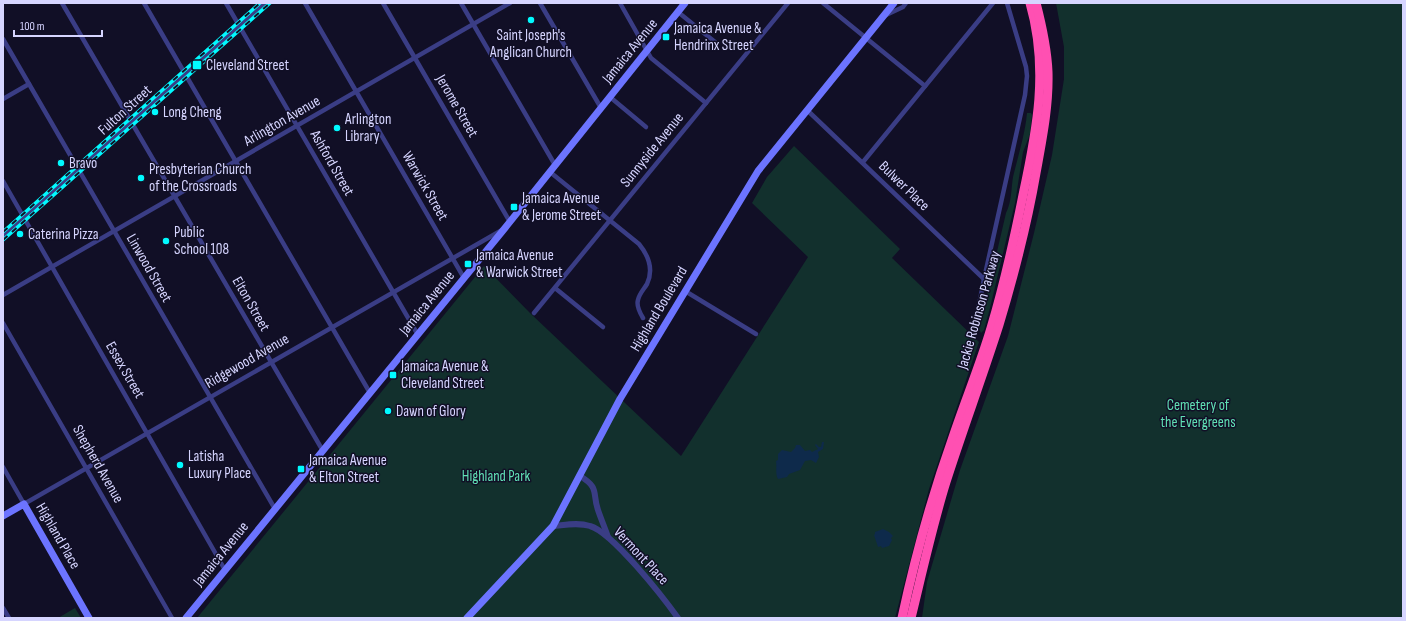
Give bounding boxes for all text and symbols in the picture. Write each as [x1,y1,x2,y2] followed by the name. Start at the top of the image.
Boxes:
[14,12,102,38] scale bar
[526,15,536,25] marker: Saint Joseph's Anglican Church
[598,15,662,88] street label: Jamaica Avenue
[20,19,45,34] text: 100 m
[673,19,762,55] place label: Jamaica Avenue & Hendrinx Street
[489,26,572,62] place label: Saint Joseph's Anglican Church
[661,32,671,42] marker: Jamaica Avenue & Hendrinx Street
[206,56,289,75] place label: Cleveland Street
[191,59,203,71] marker: Cleveland Street
[431,70,483,141] street label: Jerome Street
[94,81,156,139] street label: Fulton Street
[239,91,324,151] street label: Arlington Avenue
[163,103,222,122] place label: Long Cheng
[150,107,160,117] marker: Long Cheng
[616,109,688,191] street label: Sunnyside Avenue
[344,110,391,146] place label: Arlington Library
[332,123,342,133] marker: Arlington Library
[305,126,359,200] street label: Ashford Street
[398,148,453,224] street label: Warwick Street
[69,154,97,173] place label: Bravo
[874,157,934,215] street label: Bulwer Place
[56,158,66,168] marker: Bravo
[149,160,251,196] place label: Presbyterian Church of the Crossroads
[136,173,146,183] marker: Presbyterian Church of the Crossroads
[521,189,601,225] place label: Jamaica Avenue & Jerome Street
[509,202,519,212] marker: Jamaica Avenue & Jerome Street
[174,223,229,259] place label: Public School 108
[28,225,99,244] place label: Caterina Pizza
[15,229,25,239] marker: Caterina Pizza
[122,230,176,306] street label: Linwood Street
[161,236,171,246] marker: Public School 108
[475,246,563,282] place label: Jamaica Avenue & Warwick Street
[953,248,1005,372] street label: Jackie Robinson Parkway
[463,259,473,269] marker: Jamaica Avenue & Warwick Street
[626,263,692,355] street label: Highland Boulevard
[395,267,459,340] street label: Jamaica Avenue
[228,273,274,335] street label: Elton Street
[202,329,292,393] street label: Ridgewood Avenue
[101,338,149,402] street label: Essex Street
[400,357,489,393] place label: Jamaica Avenue & Cleveland Street
[388,370,398,380] marker: Jamaica Avenue & Cleveland Street
[1160,396,1236,432] park label: Cemetery of the Evergreens
[396,402,466,421] place label: Dawn of Glory
[383,406,393,416] marker: Dawn of Glory
[68,422,128,506] street label: Shepherd Avenue
[188,447,251,483] place label: Latisha Luxury Place
[308,451,387,487] place label: Jamaica Avenue & Elton Street
[175,460,185,470] marker: Latisha Luxury Place
[296,464,306,474] marker: Jamaica Avenue & Elton Street
[462,467,530,486] park label: Highland Park
[31,500,85,572] street label: Highland Place
[189,518,253,591] street label: Jamaica Avenue
[609,523,673,589] street label: Vermont Place

